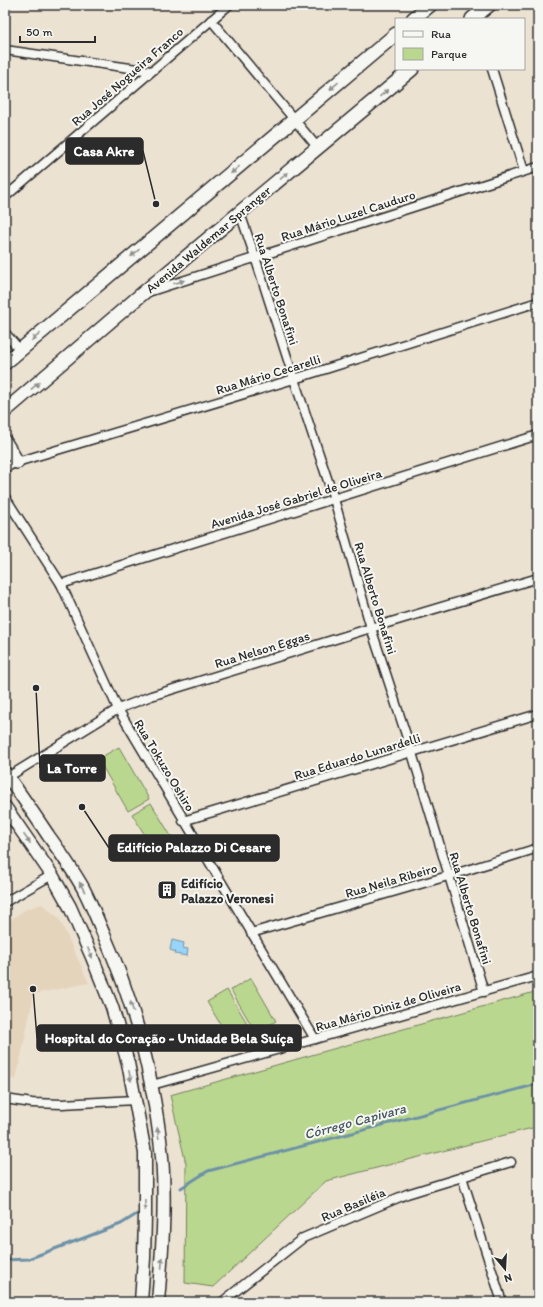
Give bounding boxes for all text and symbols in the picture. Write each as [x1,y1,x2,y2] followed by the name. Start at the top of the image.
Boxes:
[20,18,95,44] scale bar
[395,18,525,70] legend
[68,24,187,129] street label: Rua José Nogueira Franco
[26,25,52,39] text: 50 m
[431,27,451,41] text: Rua
[431,47,467,61] text: Parque
[329,82,340,91] one-way arrow
[379,88,390,97] one-way arrow
[66,138,143,164] callout: Casa Akre
[74,143,135,160] text: Casa Akre
[229,165,240,174] one-way arrow
[279,171,290,180] one-way arrow
[143,182,274,296] street label: Avenida Waldemar Spranger
[279,187,418,244] street label: Rua Mário Luzel Cauduro
[251,231,302,347] street label: Rua Alberto Bonafini
[130,249,141,258] one-way arrow
[174,279,186,285] one-way arrow
[30,332,41,341] one-way arrow
[214,351,322,398] street label: Rua Mário Cecarelli
[29,381,40,390] one-way arrow
[209,465,384,532] street label: Avenida José Gabriel de Oliveira
[351,540,400,656] street label: Rua Alberto Bonafini
[213,628,312,671] street label: Rua Nelson Eggas
[131,717,198,814] street label: Rua Tokuzo Oshiro
[292,730,422,783] street label: Rua Eduardo Lunardelli
[40,755,105,781] callout: La Torre
[47,760,97,777] text: La Torre
[23,834,31,844] one-way arrow
[109,835,279,861] callout: Edifício Palazzo Di Cesare
[117,839,271,856] text: Edifício Palazzo Di Cesare
[446,850,495,966] street label: Rua Alberto Bonafini
[343,860,439,901] street label: Rua Neila Ribeiro
[181,876,274,906] place label: Edifício Palazzo Veronesi
[156,879,178,901] building icon: Edifício Palazzo Veronesi
[78,881,85,893] one-way arrow
[87,947,93,958] one-way arrow
[314,978,463,1034] street label: Rua Mário Diniz de Oliveira
[129,1000,135,1012] one-way arrow
[37,1025,301,1051] callout: Hospital do Coração - Unidade Bela Suíça
[45,1030,293,1047] text: Hospital do Coração - Unidade Bela Suíça
[128,1070,134,1082] one-way arrow
[302,1100,409,1143] water label: Córrego Capivara
[155,1127,161,1140] one-way arrow
[319,1184,388,1225] street label: Rua Basiléia
[142,1199,148,1212] one-way arrow
[485,1249,525,1289] north arrow
[158,1257,165,1269] one-way arrow
[502,1271,513,1285] text: N

